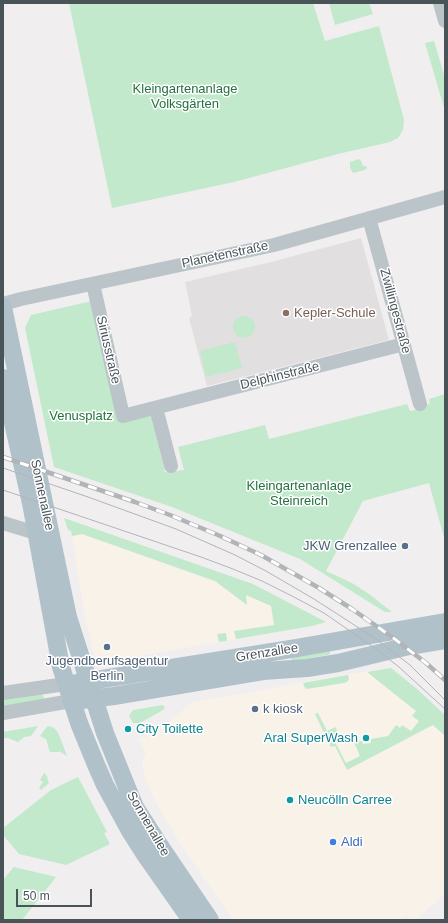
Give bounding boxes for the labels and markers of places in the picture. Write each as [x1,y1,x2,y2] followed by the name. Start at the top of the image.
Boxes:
[294,305,376,321] place label: Kepler-Schule
[281,308,291,318] marker: Kepler-Schule
[303,538,397,554] place label: JKW Grenzallee
[400,541,410,551] marker: JKW Grenzallee
[102,642,112,652] marker: Jugendberufsagentur Berlin
[46,653,168,684] place label: Jugendberufsagentur Berlin
[263,701,303,717] place label: k kiosk
[250,704,260,714] marker: k kiosk
[136,721,203,737] place label: City Toilette
[123,724,133,734] marker: City Toilette
[264,730,358,746] place label: Aral SuperWash
[361,733,371,743] marker: Aral SuperWash
[298,792,392,808] place label: Neucölln Carree
[285,795,295,805] marker: Neucölln Carree
[341,834,363,850] place label: Aldi
[328,837,338,847] marker: Aldi

